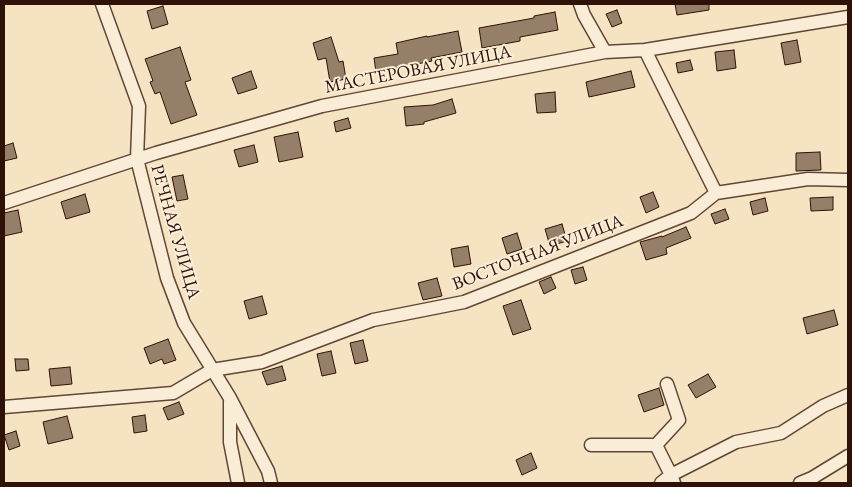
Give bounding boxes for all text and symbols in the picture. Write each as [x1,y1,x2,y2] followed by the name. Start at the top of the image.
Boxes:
[323,41,513,99] street label: МАСТЕРОВАЯ УЛИЦА
[145,162,205,302] street label: РЕЧНАЯ УЛИЦА
[449,210,627,296] street label: ВОСТОЧНАЯ УЛИЦА

